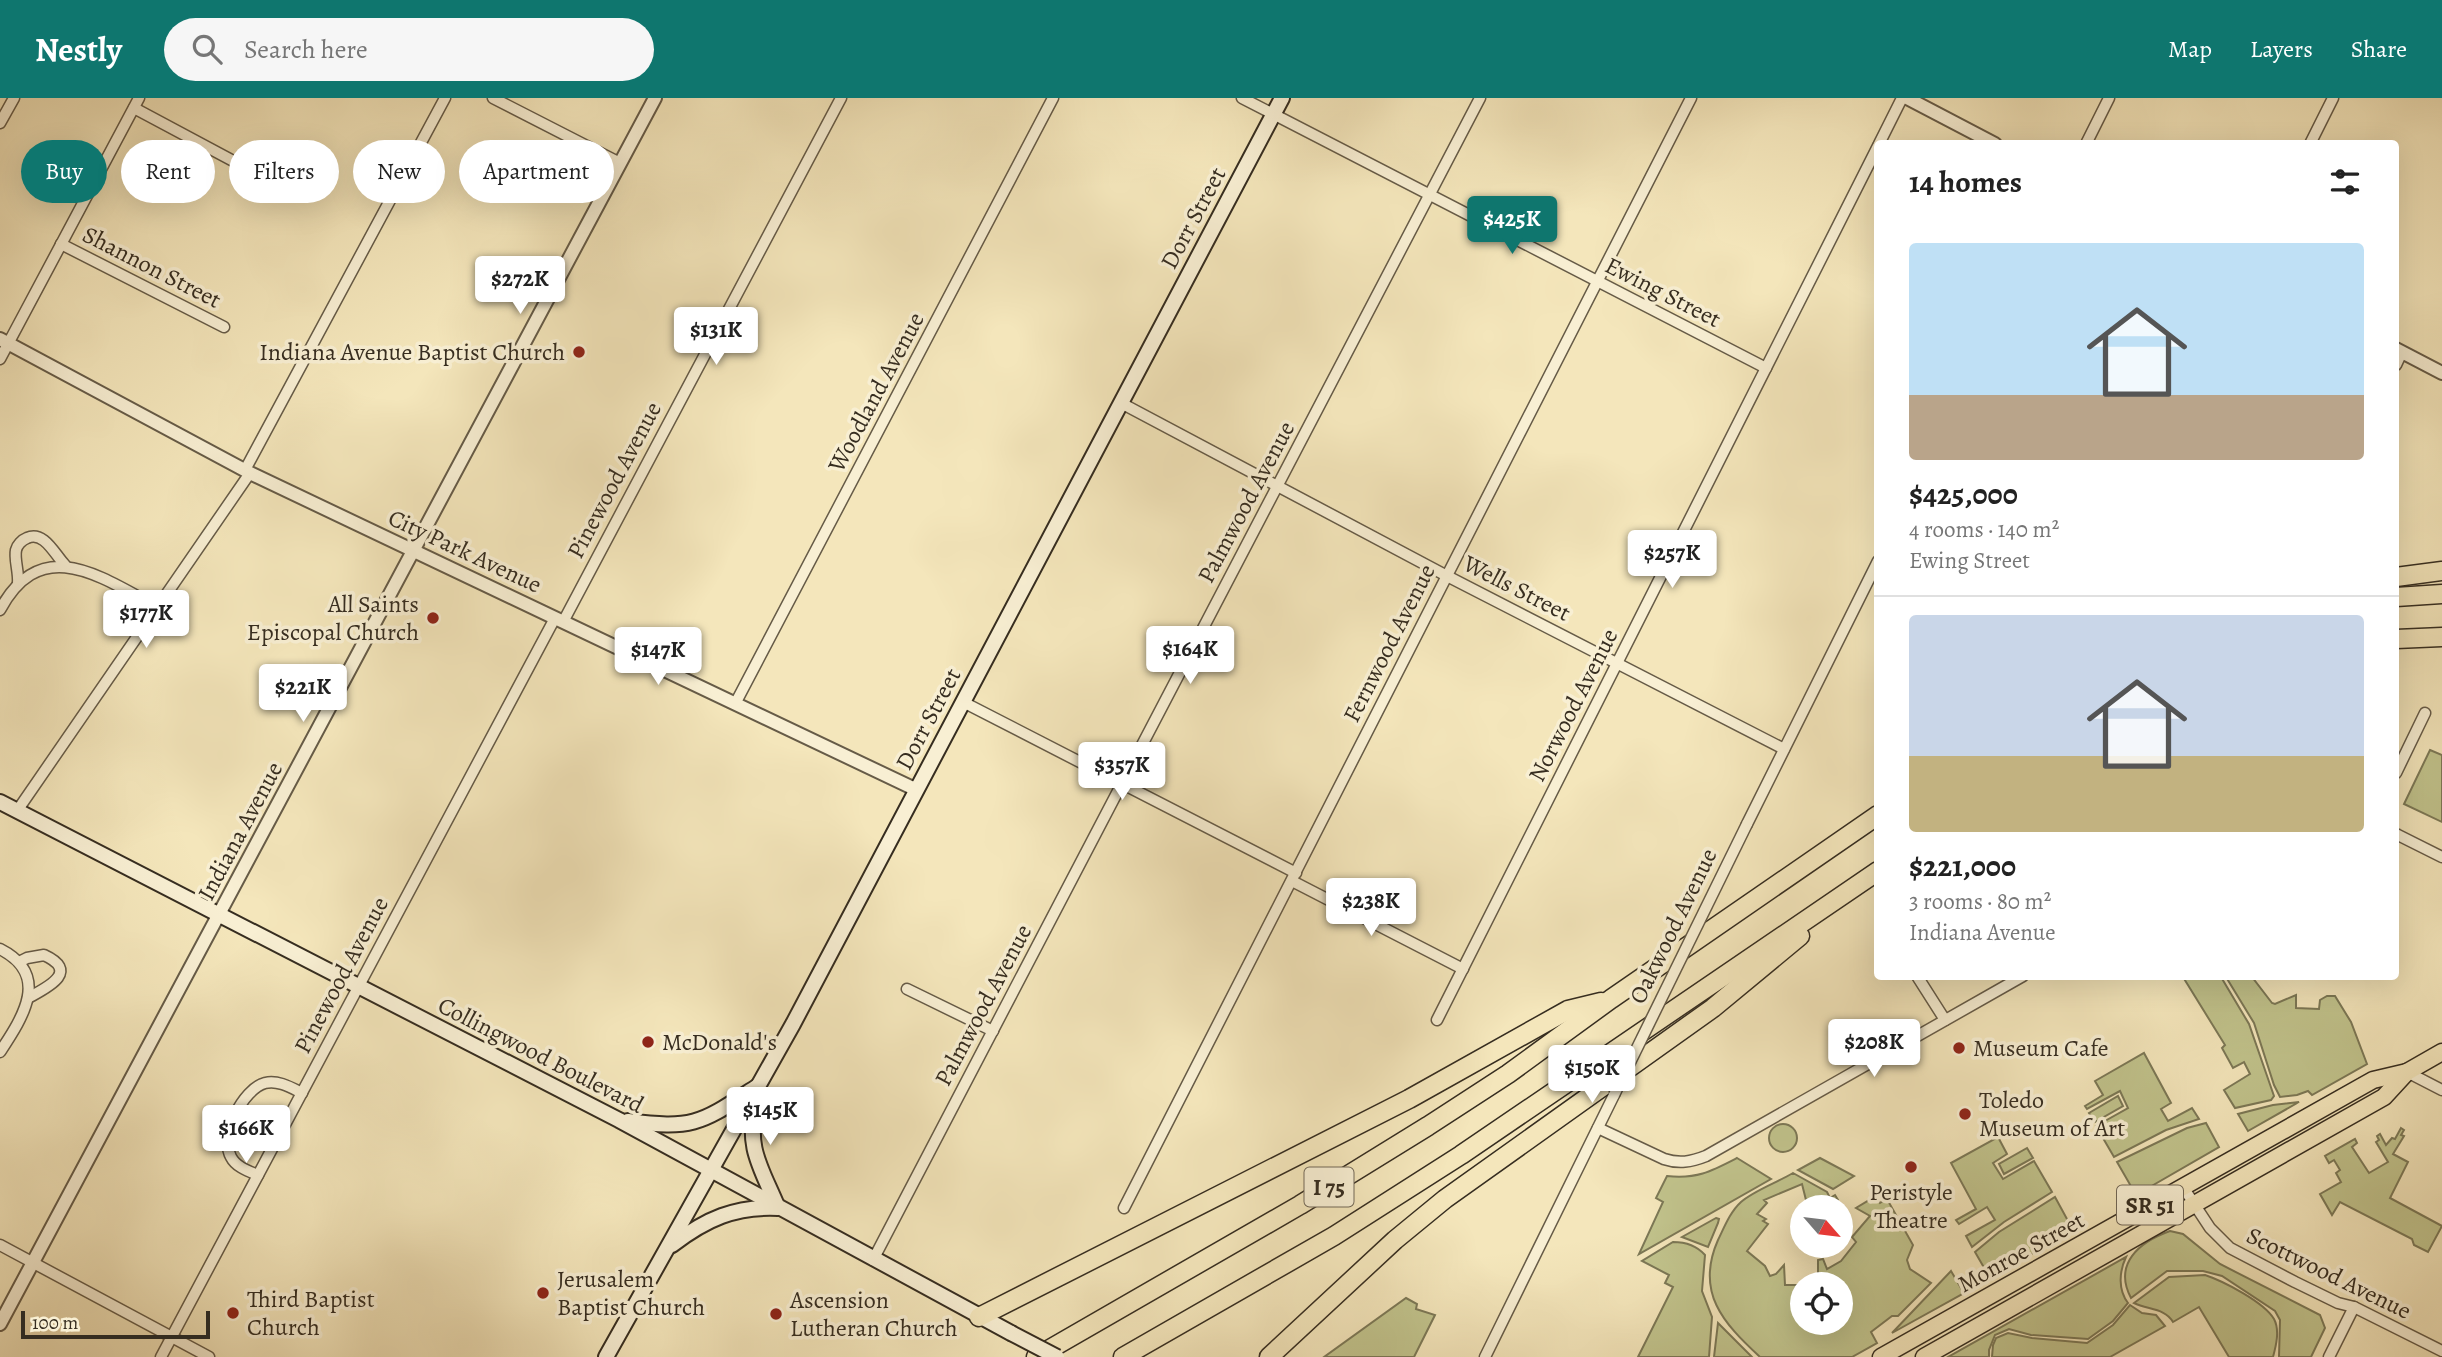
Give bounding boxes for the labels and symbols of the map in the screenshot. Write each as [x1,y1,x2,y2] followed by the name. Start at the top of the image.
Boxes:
[1153,161,1233,275] street label: Dorr Street
[1463,197,1561,256] pin: $425K
[77,218,227,316] street label: Shannon Street
[1600,249,1727,335] street label: Ewing Street
[471,256,569,316] pin: $272K
[820,306,932,478] street label: Woodland Avenue
[667,308,765,367] pin: $131K
[259,336,565,368] place label: Indiana Avenue Baptist Church
[571,344,587,360] marker: Indiana Avenue Baptist Church
[559,396,669,564] street label: Pinewood Avenue
[1190,416,1302,588] street label: Palmwood Avenue
[383,501,547,601] street label: City Park Avenue
[1623,531,1721,590] pin: $257K
[1457,547,1576,629] street label: Wells Street
[1335,558,1443,728] street label: Fernwood Avenue
[247,588,419,648] place label: All Saints Episcopal Church
[97,590,195,650] pin: $177K
[425,610,441,626] marker: All Saints Episcopal Church
[1521,623,1625,787] street label: Norwood Avenue
[1141,626,1239,686] pin: $164K
[609,628,707,687] pin: $147K
[888,662,968,776] street label: Dorr Street
[254,664,352,724] pin: $221K
[1073,742,1171,802] pin: $357K
[190,756,290,906] street label: Indiana Avenue
[1622,843,1724,1009] street label: Oakwood Avenue
[1322,878,1420,938] pin: $238K
[286,891,396,1059] street label: Pinewood Avenue
[927,919,1039,1091] street label: Palmwood Avenue
[433,989,650,1121] street label: Collingwood Boulevard
[1825,1020,1923,1079] pin: $208K
[662,1026,777,1058] place label: McDonald's
[1973,1032,2108,1064] place label: Museum Cafe
[640,1034,656,1050] marker: McDonald's
[1951,1040,1967,1056] marker: Museum Cafe
[1543,1046,1641,1105] pin: $150K
[1979,1084,2125,1144] place label: Toledo Museum of Art
[721,1088,819,1147] pin: $145K
[197,1105,295,1165] pin: $166K
[1957,1106,1973,1122] marker: Toledo Museum of Art
[1903,1159,1919,1175] marker: Peristyle Theatre
[1304,1168,1354,1206] road number: I 75
[1869,1176,1953,1236] place label: Peristyle Theatre
[2117,1186,2183,1224] road number: SR 51
[1790,1195,1853,1258] north arrow
[1952,1204,2090,1300] street label: Monroe Street
[2241,1219,2417,1327] street label: Scottwood Avenue
[557,1263,705,1323] place label: Jerusalem Baptist Church
[247,1283,375,1343] place label: Third Baptist Church
[789,1284,958,1344] place label: Ascension Lutheran Church
[535,1285,551,1301] marker: Jerusalem Baptist Church
[225,1305,241,1321] marker: Third Baptist Church
[768,1306,784,1322] marker: Ascension Lutheran Church
[21,1308,210,1340] scale bar

